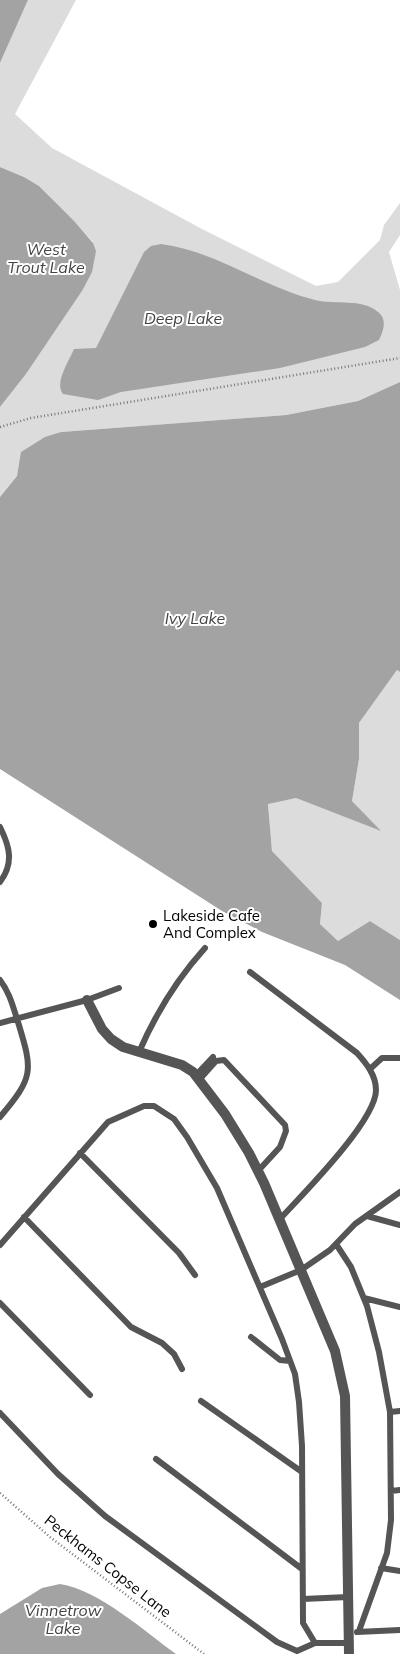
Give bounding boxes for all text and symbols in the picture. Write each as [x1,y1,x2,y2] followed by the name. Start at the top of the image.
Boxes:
[7,239,85,277] water label: West Trout Lake
[144,308,222,328] water label: Deep Lake
[165,608,226,628] water label: Ivy Lake
[163,906,260,942] place label: Lakeside Cafe And Complex
[147,918,159,930] marker: Lakeside Cafe And Complex
[41,1510,175,1622] street label: Peckhams Copse Lane
[25,1600,102,1638] water label: Vinnetrow Lake

